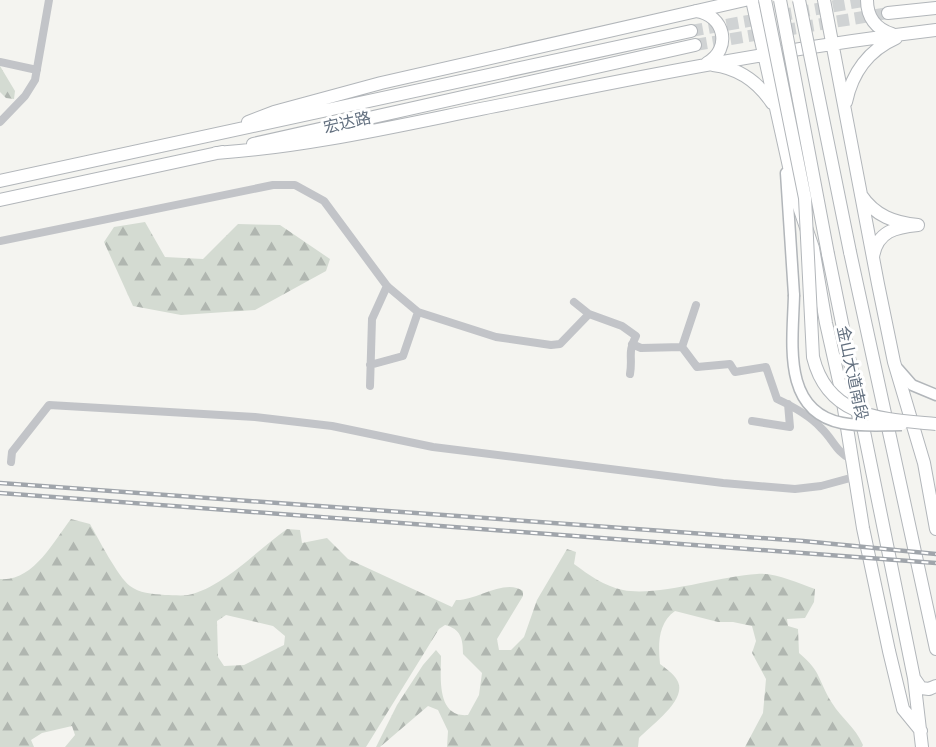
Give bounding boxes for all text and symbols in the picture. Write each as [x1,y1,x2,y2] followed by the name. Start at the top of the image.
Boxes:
[322,108,373,137] street label: 宏达路
[833,324,872,422] street label: 金山大道南段

